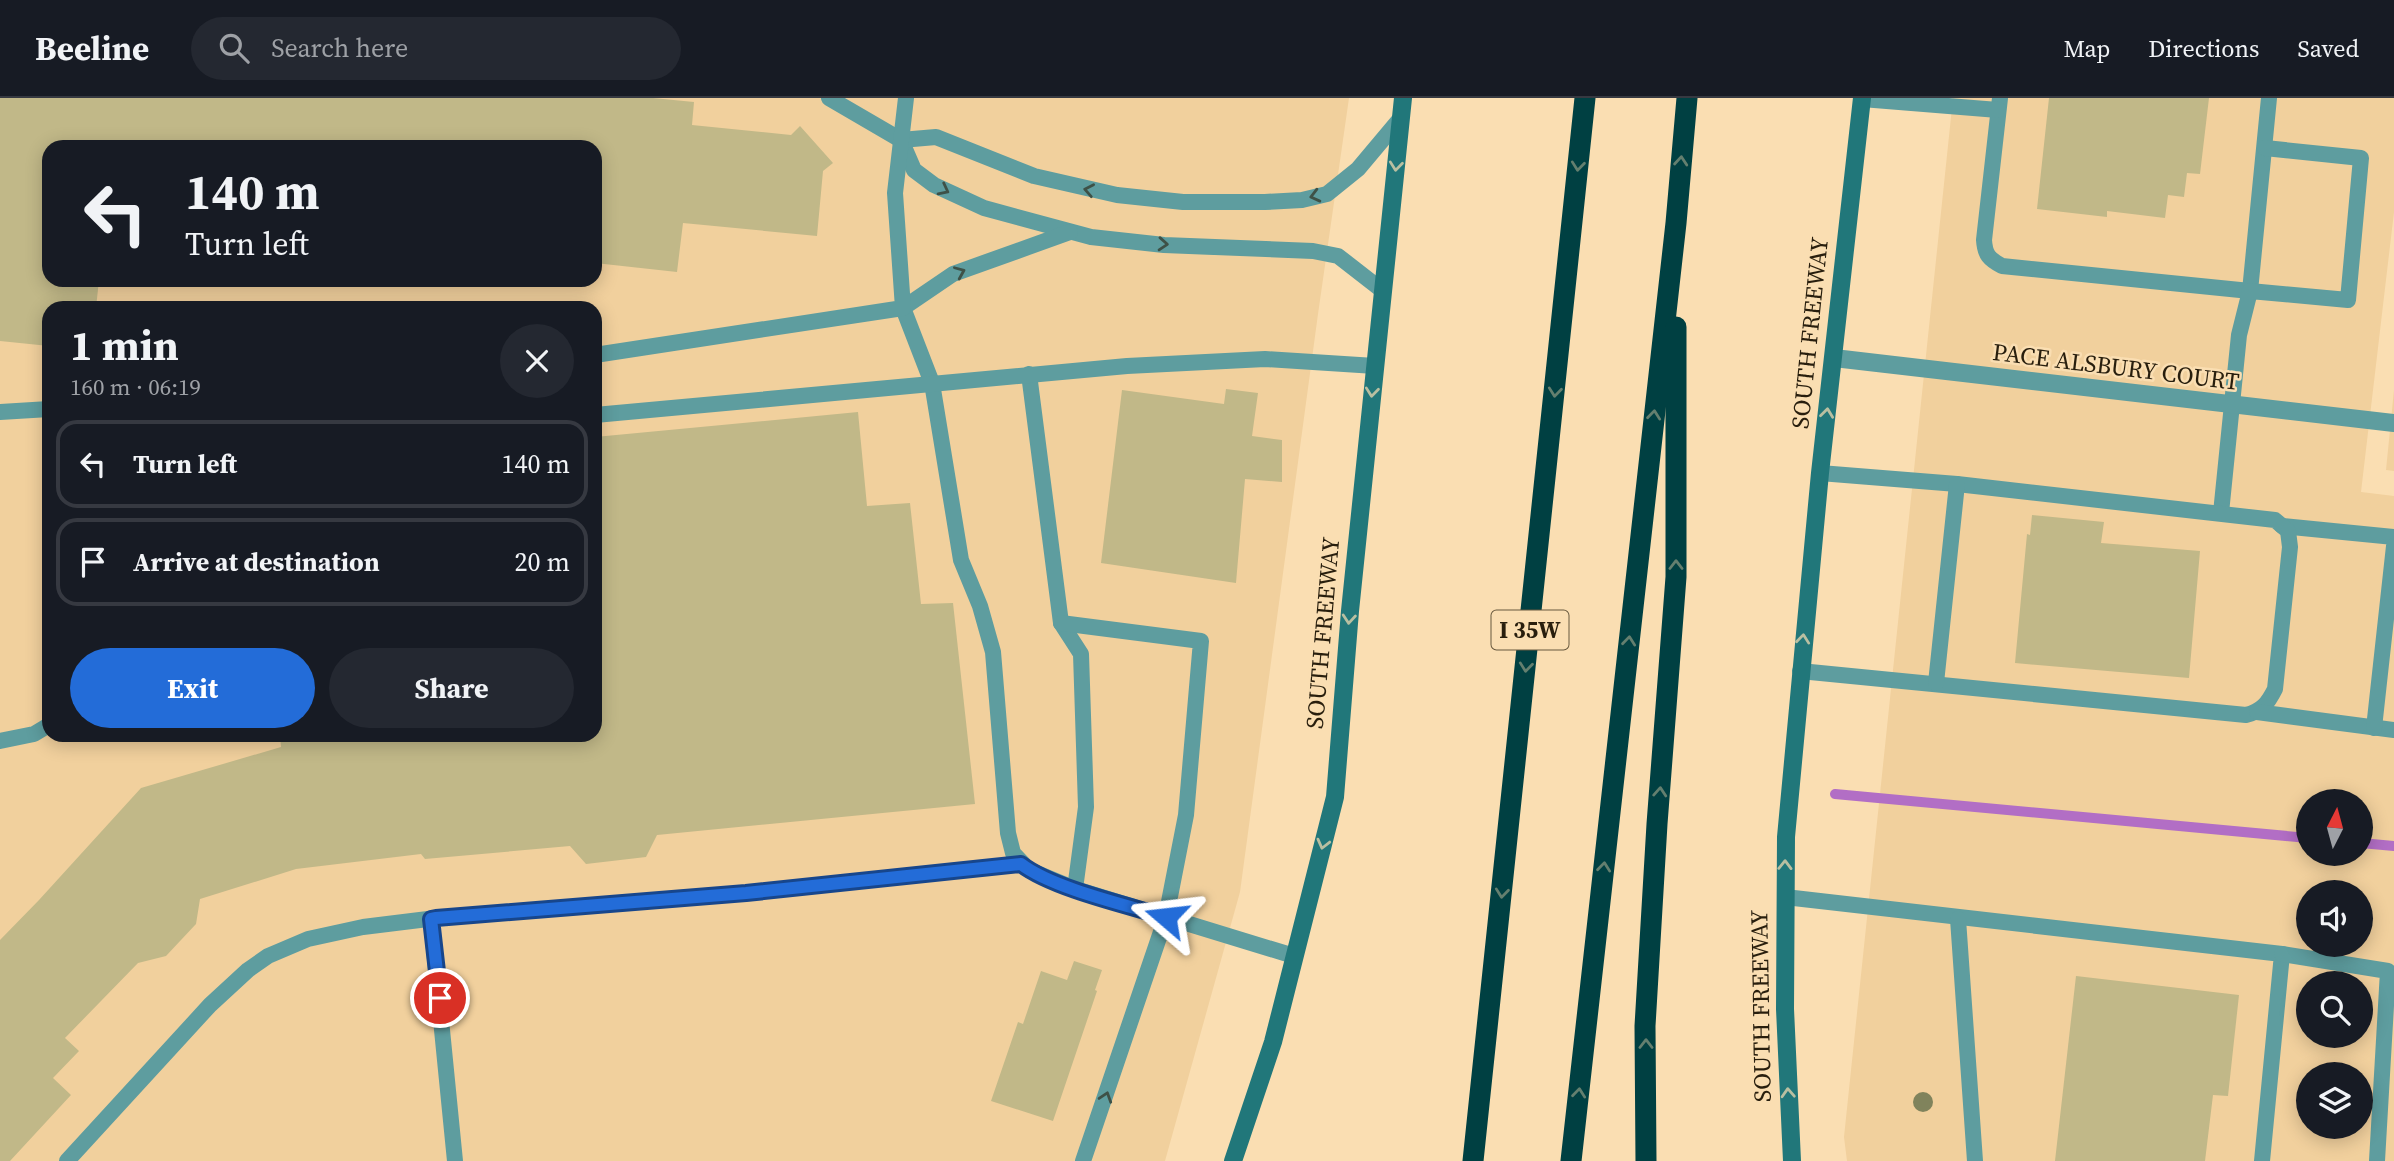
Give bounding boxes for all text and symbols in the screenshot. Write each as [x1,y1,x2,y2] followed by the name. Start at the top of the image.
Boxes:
[191,17,681,80] search box
[35,26,149,71] text: Beeline
[215,29,253,67] icon: search
[271,30,408,66] text: Search here
[2063,32,2110,65] text: Map
[2148,32,2259,65] text: Directions
[2297,32,2359,65] text: Saved
[1673,155,1688,166] one-way arrow
[185,158,320,225] text: 140 m
[1388,160,1403,172] one-way arrow
[1571,160,1586,172] one-way arrow
[70,168,161,259] icon: left
[937,182,949,195] one-way arrow
[1083,183,1095,198] one-way arrow
[1310,188,1322,202] one-way arrow
[185,222,309,266] text: Turn left
[1783,236,1836,430] street label: SOUTH FREEWAY
[1158,237,1169,252] one-way arrow
[953,266,965,280] one-way arrow
[70,316,179,374] text: 1 min
[500,324,574,398] button: close
[1991,335,2242,398] street label: PACE ALSBURY COURT
[70,371,201,403] text: 160 m · 06:19
[1365,386,1380,398] one-way arrow
[1548,386,1563,398] one-way arrow
[1820,407,1835,418] one-way arrow
[1647,409,1662,421] one-way arrow
[74,445,112,483] icon: left
[133,446,237,482] text: Turn left
[502,446,570,482] text: 140 m
[1298,536,1347,730] street label: SOUTH FREEWAY
[74,543,112,581] icon: arrive
[133,544,380,580] text: Arrive at destination
[515,544,570,580] text: 20 m
[1668,560,1684,570] one-way arrow
[1492,610,1568,650] road number: I 35W
[1342,613,1357,624] one-way arrow
[1796,633,1811,645] one-way arrow
[1622,635,1637,647] one-way arrow
[70,648,315,728] button: Exit
[329,648,574,728] button: Share
[1519,662,1534,673] one-way arrow
[1652,786,1667,797] one-way arrow
[2296,789,2373,866] north arrow
[2296,789,2373,1139] map controls
[1317,838,1331,850] one-way arrow
[1777,860,1793,870] one-way arrow
[1596,861,1611,872] one-way arrow
[1129,880,1203,954] position arrow
[2296,880,2373,957] button: sound
[1494,888,1509,899] one-way arrow
[1742,910,1779,1102] street label: SOUTH FREEWAY
[410,968,470,1028] pin
[2296,971,2373,1048] button: search
[421,979,459,1017] icon: arrive
[1638,1038,1654,1049] one-way arrow
[2296,1062,2373,1139] button: layers
[1571,1087,1586,1098] one-way arrow
[1780,1087,1795,1098] one-way arrow
[1098,1091,1112,1103] one-way arrow

